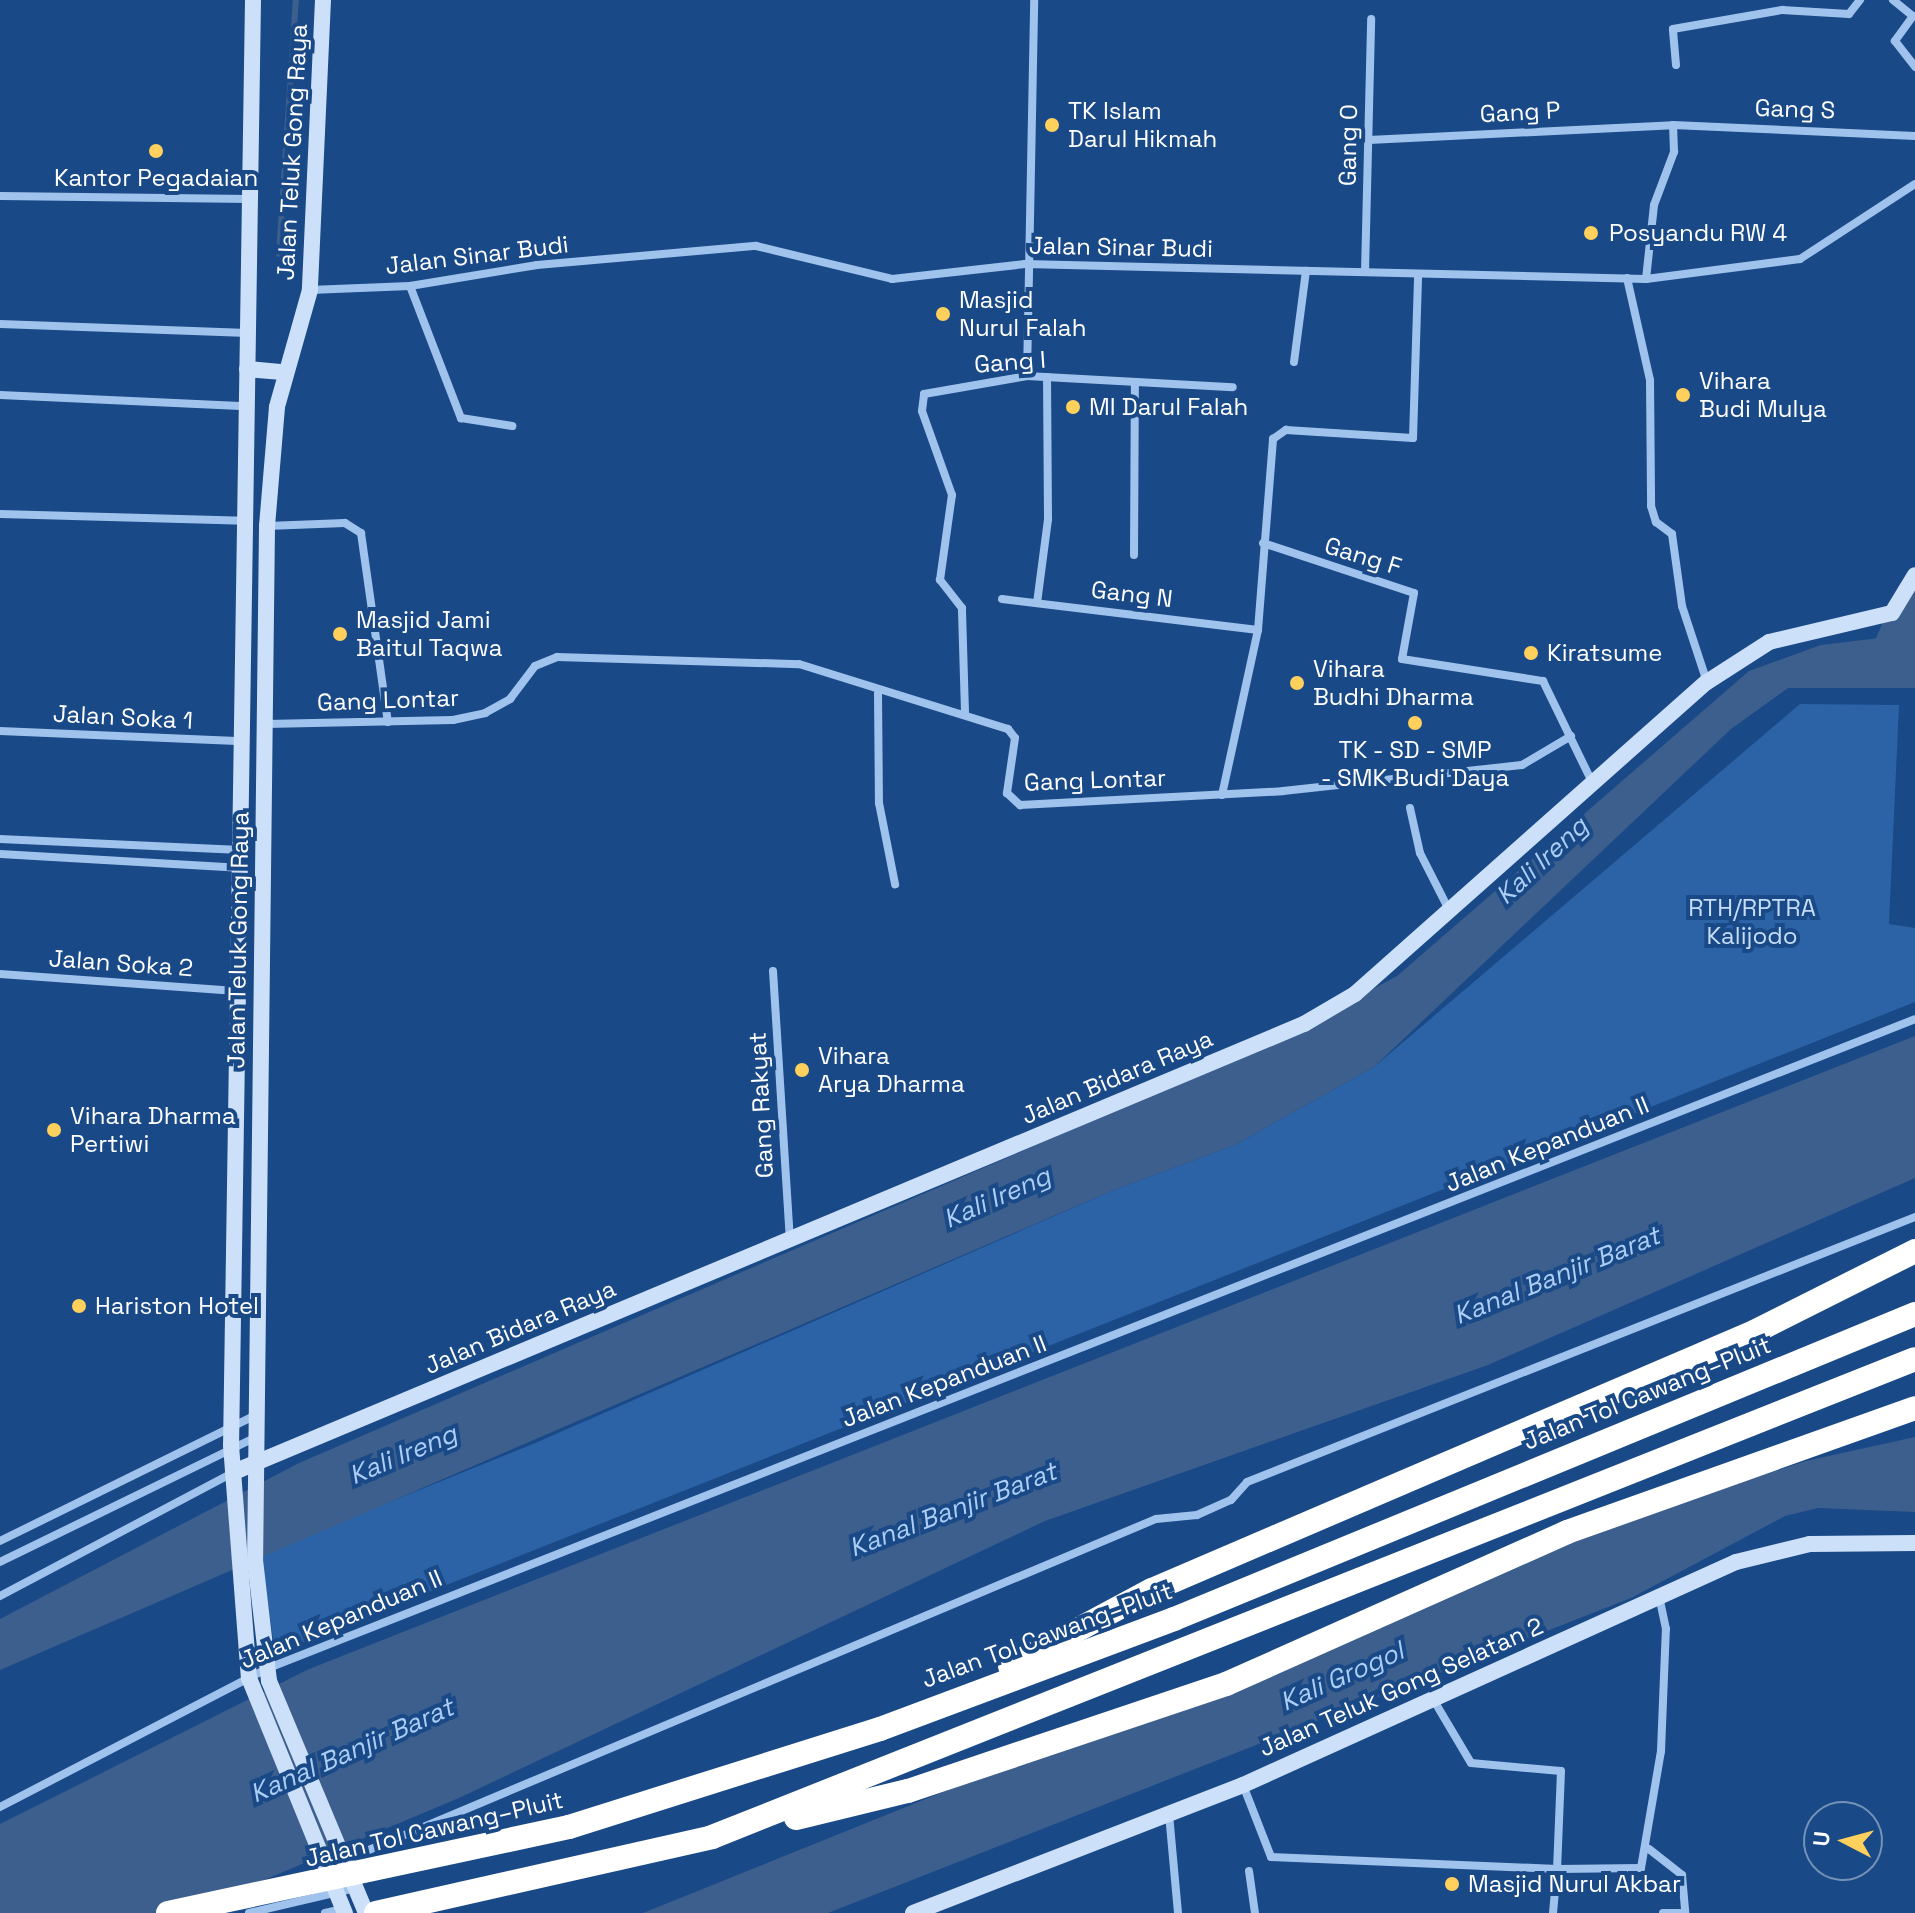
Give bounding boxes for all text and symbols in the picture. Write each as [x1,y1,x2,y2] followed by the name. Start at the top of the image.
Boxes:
[271,23,313,281] street label: Jalan Teluk Gong Raya
[1754,93,1836,125] street label: Gang S
[1479,96,1561,128] street label: Gang P
[1068,97,1217,153] place label: TK Islam Darul Hikmah
[1333,104,1363,186] street label: Gang O
[1043,116,1061,134] marker: TK Islam Darul Hikmah
[147,142,165,160] marker: Kantor Pegadaian
[54,164,258,192] place label: Kantor Pegadaian
[1609,219,1787,247] place label: Posyandu RW 4
[1580,222,1602,244] marker: Posyandu RW 4
[384,229,570,281] street label: Jalan Sinar Budi
[1029,231,1213,263] street label: Jalan Sinar Budi
[959,286,1086,342] place label: Masjid Nurul Falah
[934,305,952,323] marker: Masjid Nurul Falah
[973,345,1047,379] street label: Gang I
[1699,367,1827,423] place label: Vihara Budi Mulya
[1674,386,1692,404] marker: Vihara Budi Mulya
[1089,393,1248,421] place label: MI Darul Falah
[1064,398,1082,416] marker: MI Darul Falah
[1321,531,1405,581] street label: Gang F
[1090,575,1174,613] street label: Gang N
[356,606,503,662] place label: Masjid Jami Baitul Taqwa
[331,625,349,643] marker: Masjid Jami Baitul Taqwa
[1547,639,1662,667] place label: Kiratsume
[1522,644,1540,662] marker: Kiratsume
[1313,655,1474,711] place label: Vihara Budhi Dharma
[1288,674,1306,692] marker: Vihara Budhi Dharma
[317,683,459,717] street label: Gang Lontar
[52,699,194,735] street label: Jalan Soka 1
[1406,714,1424,732] marker: TK - SD - SMP - SMK Budi Daya
[1320,736,1510,792] place label: TK - SD - SMP - SMK Budi Daya
[1024,763,1166,797] street label: Gang Lontar
[221,811,255,1069] street label: Jalan Teluk Gong Raya
[1490,811,1594,911] water label: Kali Ireng
[1688,894,1816,950] park label: RTH/RPTRA Kalijodo
[48,944,194,982] street label: Jalan Soka 2
[1017,1024,1217,1130] street label: Jalan Bidara Raya
[743,1031,779,1179] street label: Gang Rakyat
[818,1042,965,1098] place label: Vihara Arya Dharma
[793,1061,811,1079] marker: Vihara Arya Dharma
[1441,1090,1653,1198] street label: Jalan Kepanduan II
[70,1102,236,1158] place label: Vihara Dharma Pertiwi
[45,1121,63,1139] marker: Vihara Dharma Pertiwi
[939,1161,1055,1235] water label: Kali Ireng
[1449,1220,1665,1332] water label: Kanal Banjir Barat
[420,1274,620,1380] street label: Jalan Bidara Raya
[95,1292,259,1320] place label: Hariston Hotel
[70,1297,88,1315] marker: Hariston Hotel
[838,1329,1050,1433] street label: Jalan Kepanduan II
[1519,1330,1775,1456] street label: Jalan Tol Cawang–Pluit
[344,1418,462,1492] water label: Kali Ireng
[845,1456,1061,1564] water label: Kanal Banjir Barat
[236,1563,446,1675] street label: Jalan Kepanduan II
[918,1576,1176,1694] street label: Jalan Tol Cawang–Pluit
[1254,1611,1548,1763] street label: Jalan Teluk Gong Selatan 2
[1275,1636,1409,1718] water label: Kali Grogol
[245,1692,459,1810] water label: Kanal Banjir Barat
[302,1785,566,1873] street label: Jalan Tol Cawang–Pluit
[1803,1801,1883,1881] north arrow
[1806,1830,1836,1848] text: U
[1468,1870,1681,1898] place label: Masjid Nurul Akbar
[1443,1875,1461,1893] marker: Masjid Nurul Akbar

